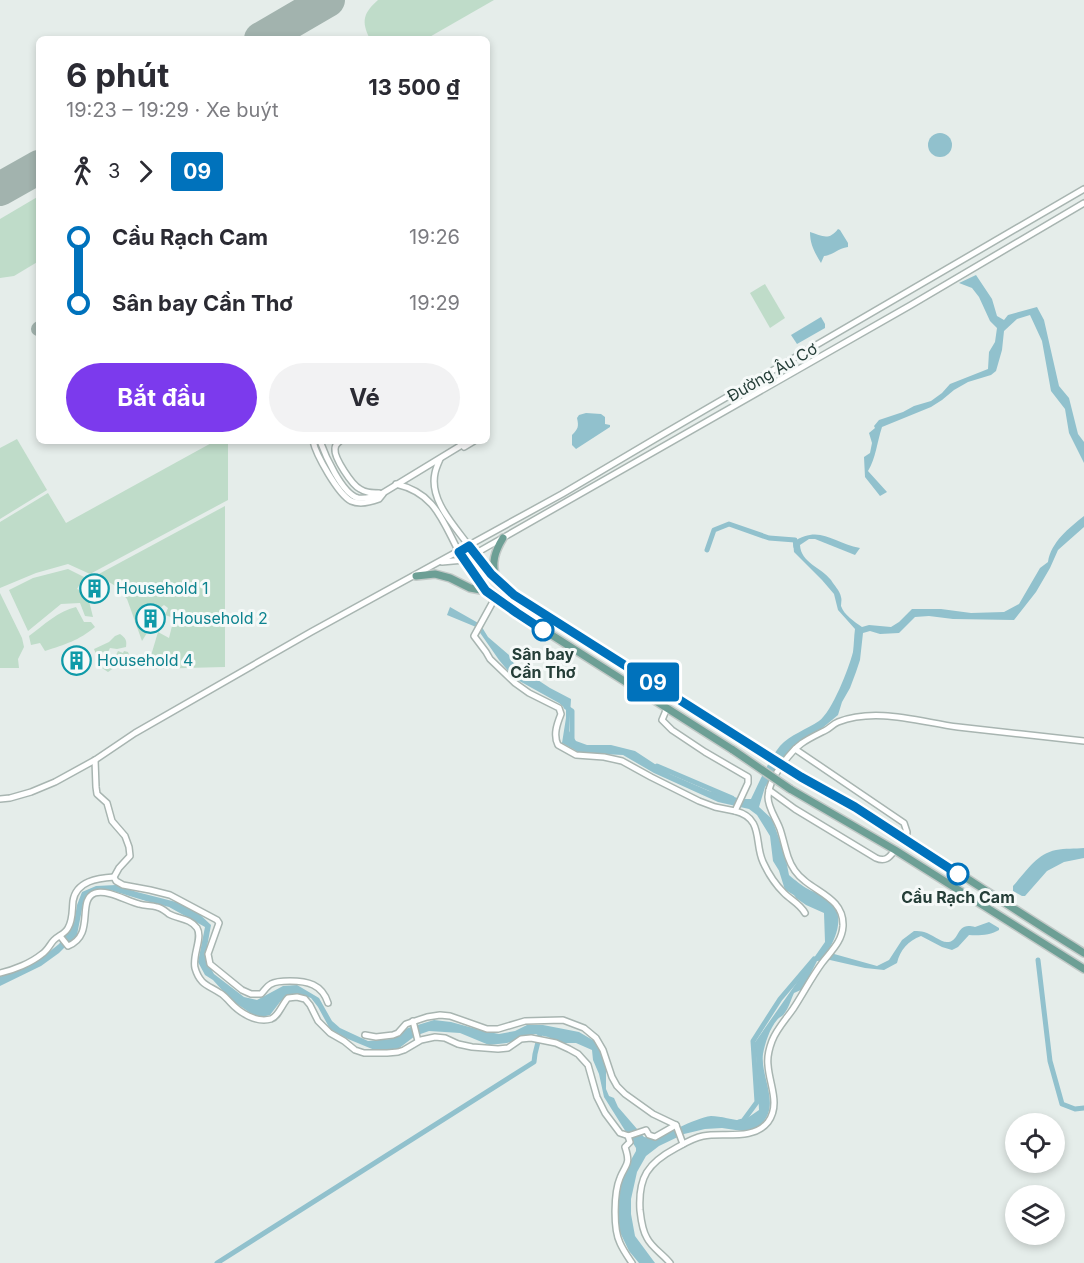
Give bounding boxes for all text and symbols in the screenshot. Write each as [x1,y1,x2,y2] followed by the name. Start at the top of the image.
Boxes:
[66,55,169,95] text: 6 phút
[368,74,460,100] text: 13 500 ₫
[66,98,279,122] text: 19:23 – 19:29 · Xe buýt
[66,155,99,188] icon: walk
[129,155,162,188] icon: forward
[108,159,120,183] text: 3
[183,159,211,184] text: 09
[112,224,268,250] text: Cầu Rạch Cam
[409,225,460,249] text: 19:26
[112,290,293,316] text: Sân bay Cần Thơ
[409,291,460,315] text: 19:29
[723,338,821,406] street label: Đường Âu Cơ
[66,363,257,432] button: Bắt đầu
[269,363,460,432] button: Vé
[79,572,111,604] building icon: Household 1
[116,578,208,598] place label: Household 1
[135,602,167,634] building icon: Household 2
[172,608,268,628] place label: Household 2
[532,619,554,641] marker: Sân bay Cần Thơ
[60,644,92,676] building icon: Household 4
[510,644,576,682] place label: Sân bay Cần Thơ
[97,650,193,670] place label: Household 4
[626,662,680,702] line badge: 09
[639,670,667,695] text: 09
[947,863,969,885] marker: Cầu Rạch Cam
[901,887,1015,907] place label: Cầu Rạch Cam
[1005,1113,1065,1245] map controls
[1005,1113,1065,1173] button: locate
[1005,1185,1065,1245] button: layers

